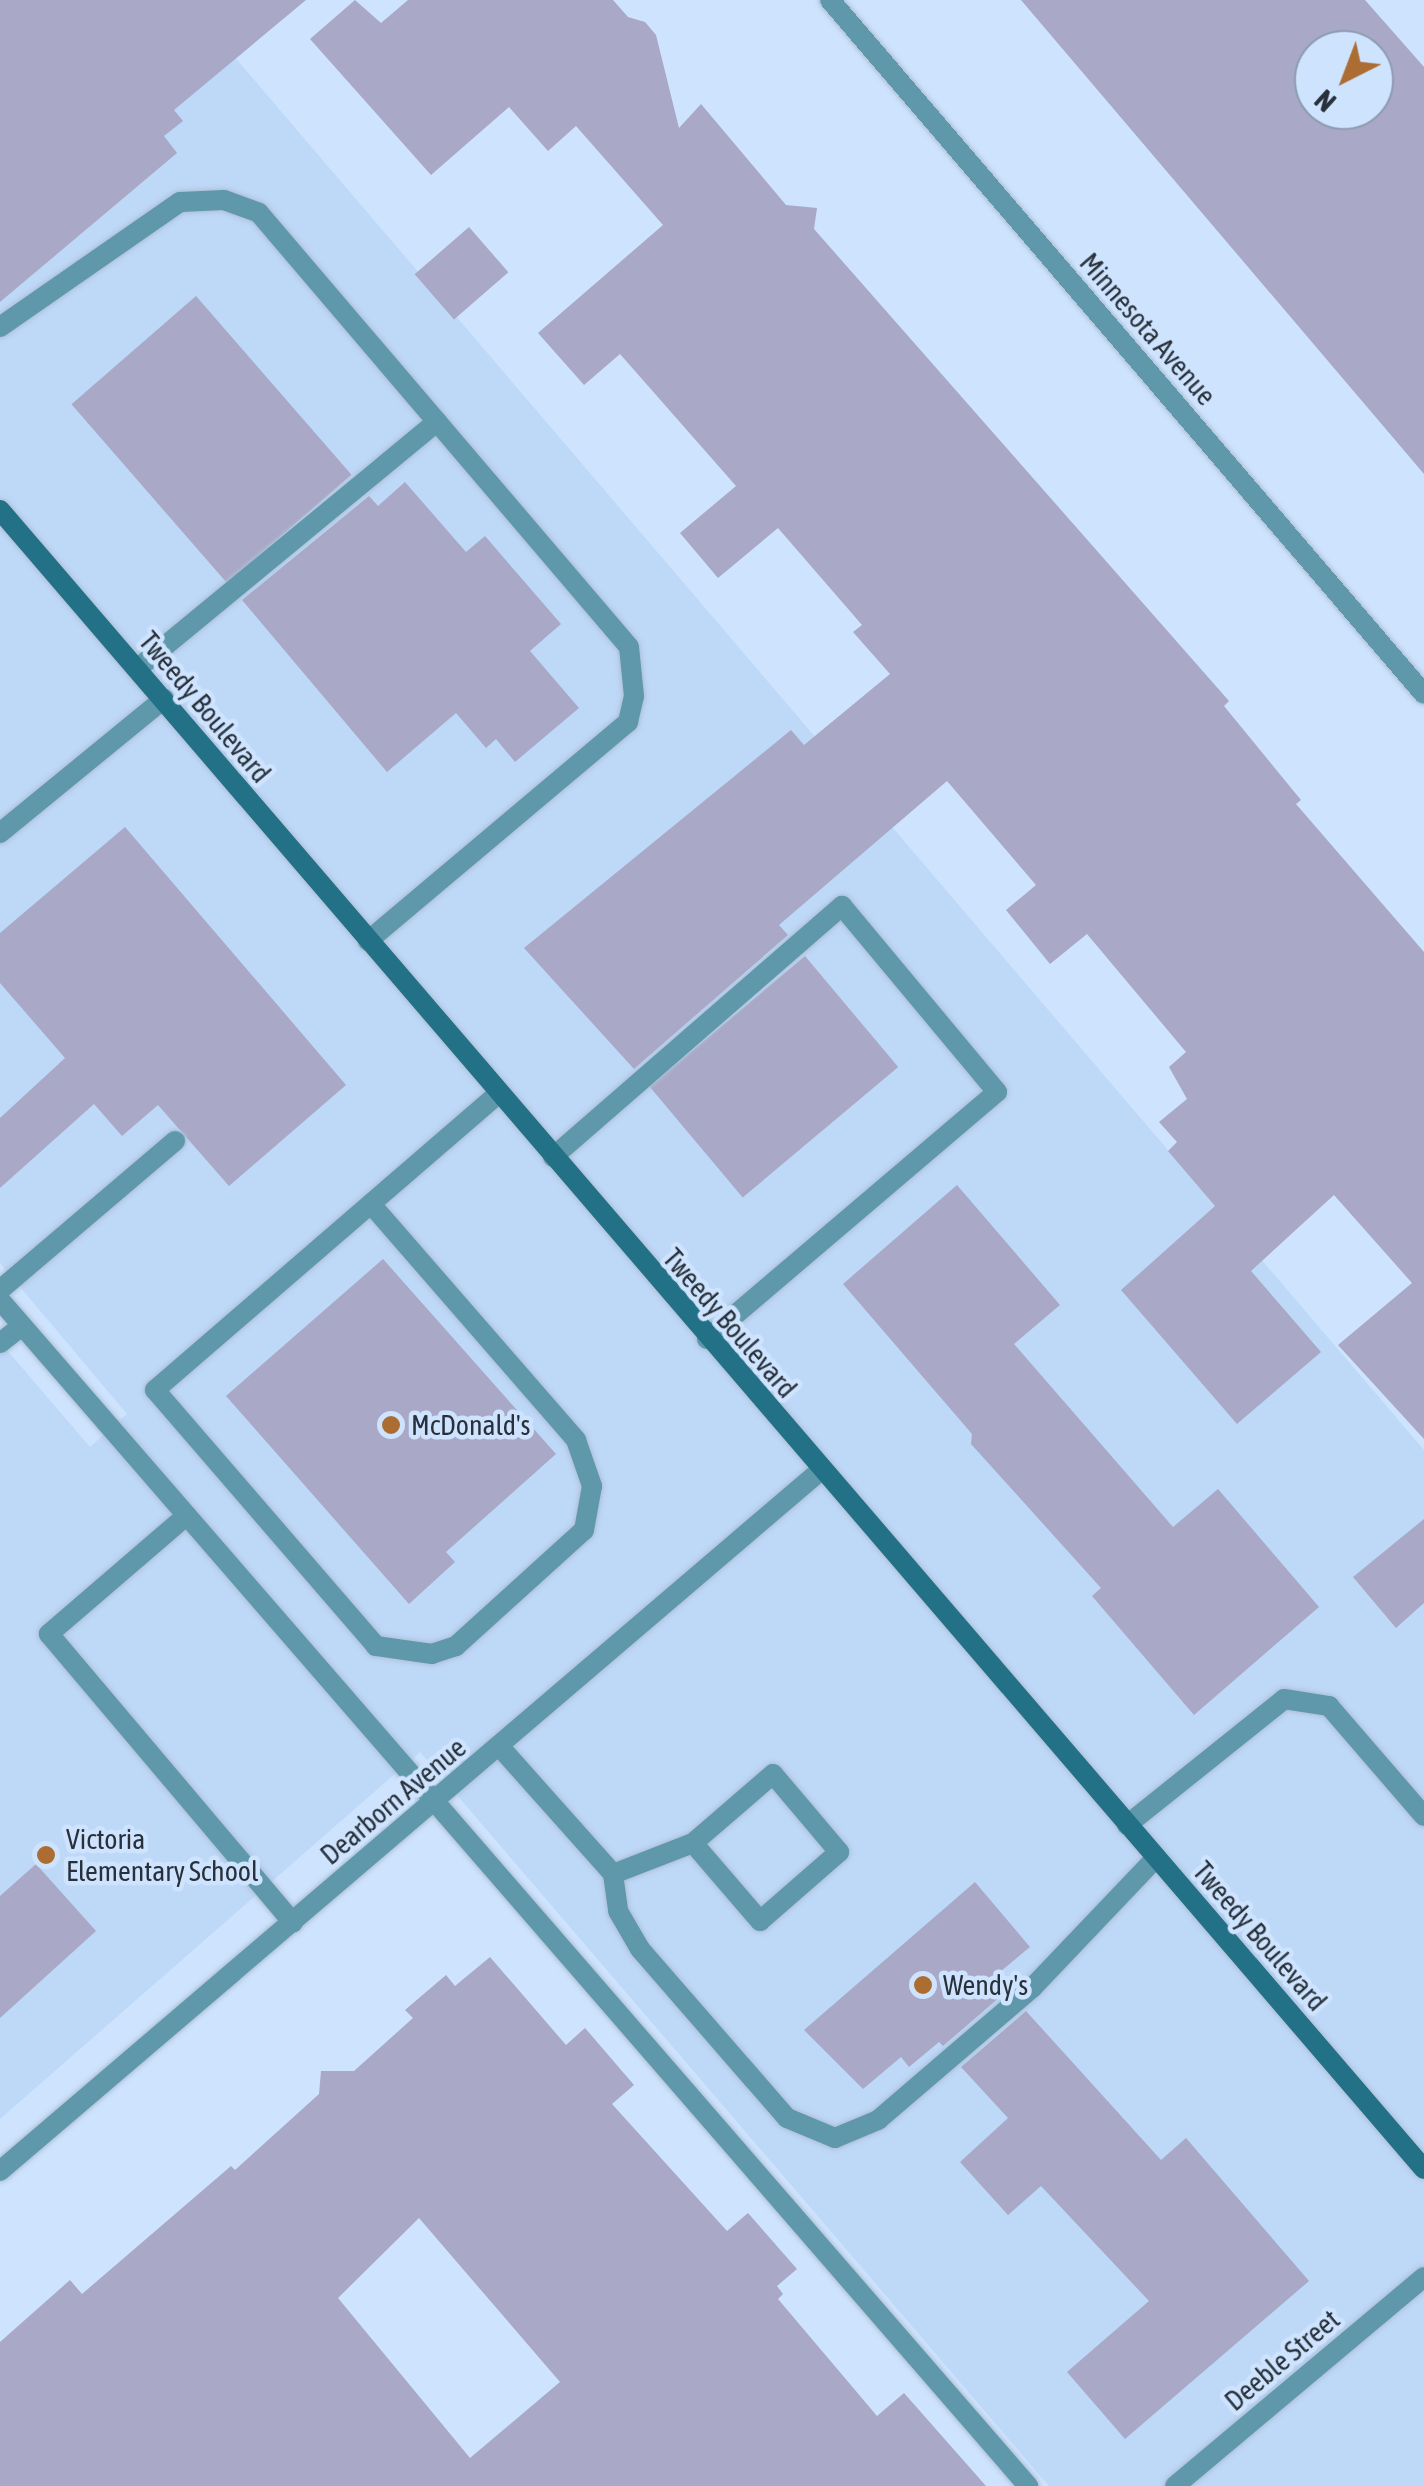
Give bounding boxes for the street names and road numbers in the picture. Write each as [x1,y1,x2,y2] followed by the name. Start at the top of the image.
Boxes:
[1073,246,1223,412] street label: Minnesota Avenue
[132,625,278,789] street label: Tweedy Boulevard
[656,1242,804,1404] street label: Tweedy Boulevard
[314,1731,472,1871] street label: Dearborn Avenue
[1186,1855,1334,2017] street label: Tweedy Boulevard
[1218,2302,1346,2418] street label: Deeble Street

